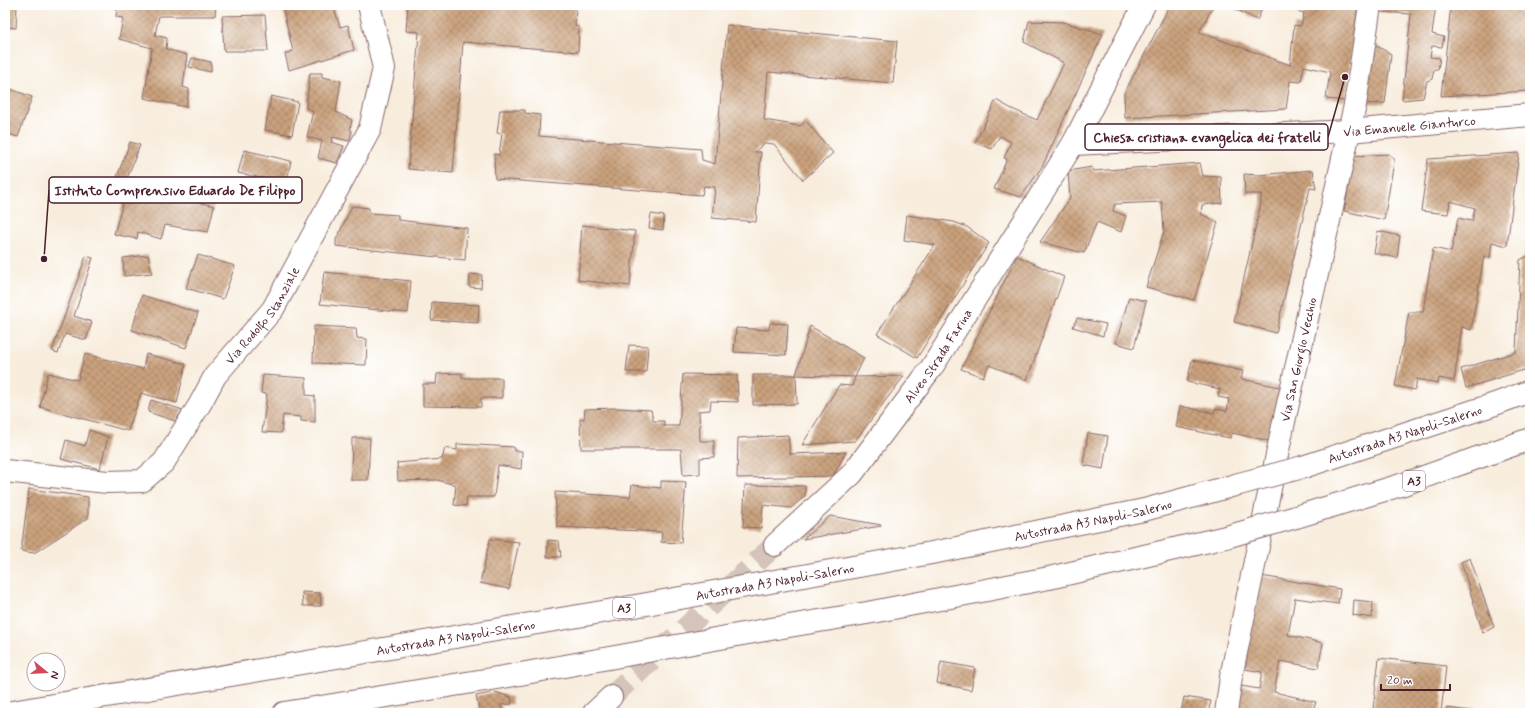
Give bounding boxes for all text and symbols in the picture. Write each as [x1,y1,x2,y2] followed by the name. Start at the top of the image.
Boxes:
[1343,113,1477,141] street label: Via Emanuele Gianturco
[1085,124,1328,150] callout: Chiesa cristiana evangelica dei fratelli
[1093,129,1321,149] text: Chiesa cristiana evangelica dei fratelli
[49,177,302,203] callout: Istituto Comprensivo Eduardo De Filippo
[55,182,295,200] text: Istituto Comprensivo Eduardo De Filippo
[222,264,304,368] street label: Via Rodolfo Stanziale
[1277,296,1322,423] street label: Via San Giorgio Vecchio
[901,306,977,407] street label: Alveo Strada Farina
[1326,402,1484,468] street label: Autostrada A3 Napoli-Salerno
[1403,471,1425,491] road number: A3
[1013,496,1174,546] street label: Autostrada A3 Napoli-Salerno
[694,560,856,605] street label: Autostrada A3 Napoli-Salerno
[613,598,635,618] road number: A3
[375,616,537,660] street label: Autostrada A3 Napoli-Salerno
[26,652,66,692] north arrow
[1381,666,1450,692] scale bar
[47,669,62,680] text: N
[1387,673,1413,689] text: 20 m

